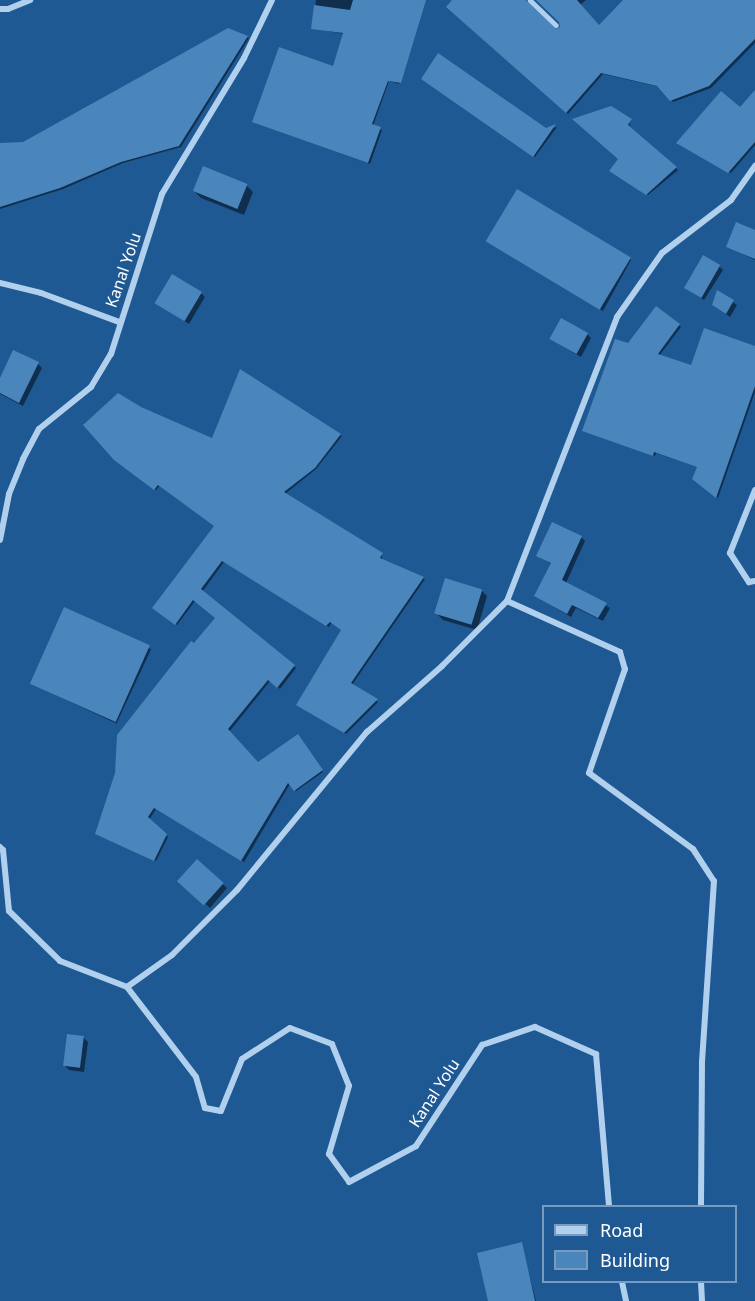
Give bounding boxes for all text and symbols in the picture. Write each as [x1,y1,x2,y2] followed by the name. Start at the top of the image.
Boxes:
[101,230,145,310] street label: Kanal Yolu
[405,1055,463,1131] street label: Kanal Yolu
[542,1205,737,1283] legend
[600,1218,643,1242] text: Road
[600,1248,670,1272] text: Building

